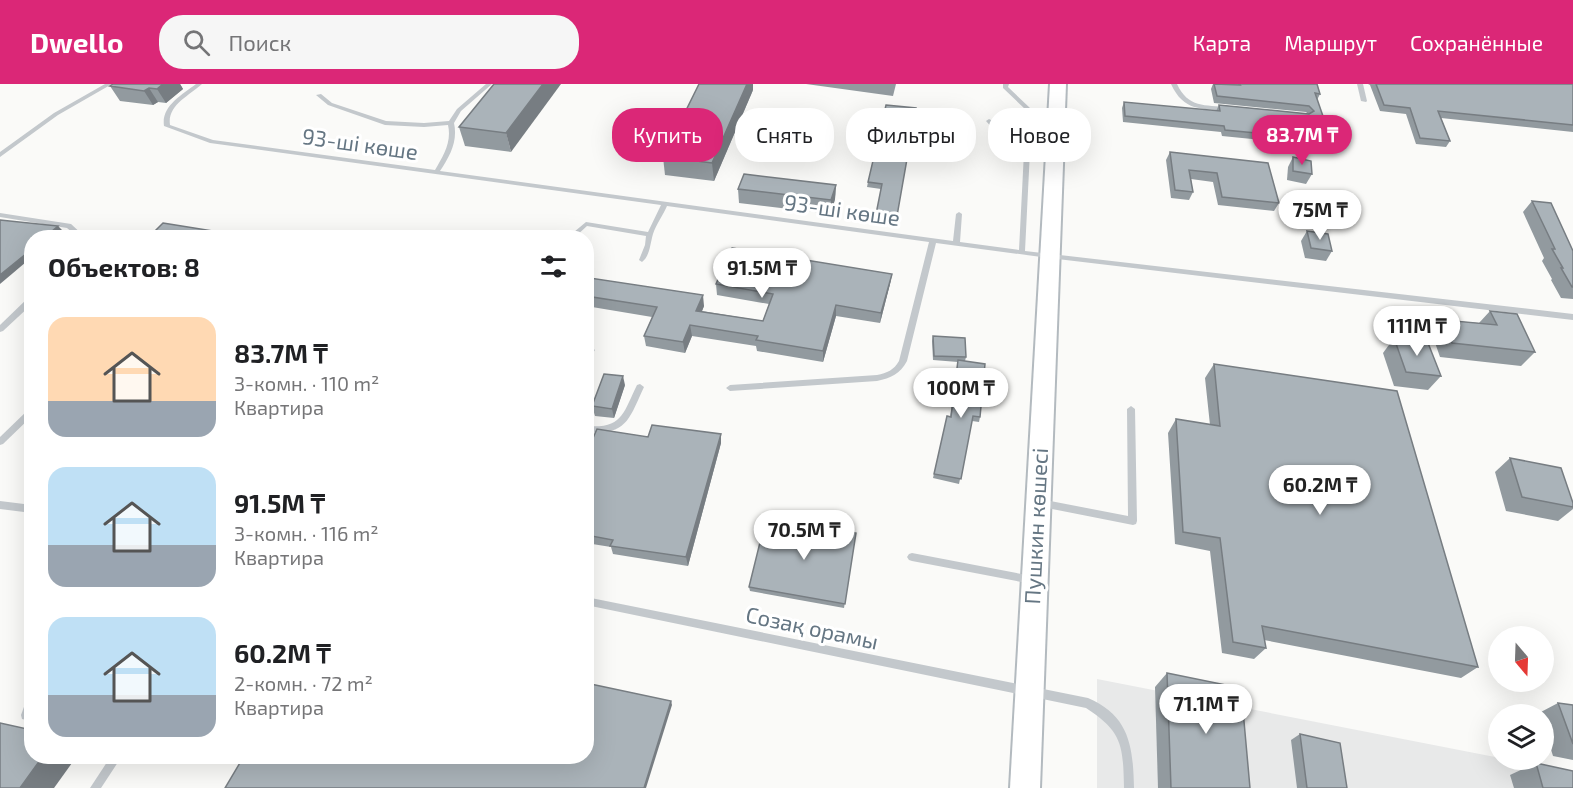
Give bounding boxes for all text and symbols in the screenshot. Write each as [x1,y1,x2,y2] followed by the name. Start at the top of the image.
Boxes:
[159,15,579,69] search box
[30,25,123,59] text: Dwello
[180,26,213,59] icon: search
[228,29,291,55] text: Поиск
[1193,30,1251,55] text: Карта
[1284,30,1377,55] text: Маршрут
[1410,30,1543,55] text: Сохранённые
[612,108,723,162] chip: Купить
[735,108,834,162] chip: Снять
[846,108,976,162] chip: Фильтры
[988,108,1091,162] chip: Новое
[1247,115,1357,166] pin: 83.7M ₸
[301,122,420,164] street label: 93-ші көше
[1266,122,1338,146] text: 83.7M ₸
[783,188,902,230] street label: 93-ші көше
[1278,190,1362,241] pin: 75M ₸
[1292,197,1348,221] text: 75M ₸
[707,248,817,299] pin: 91.5M ₸
[537,250,570,283] icon: filters
[48,251,200,282] text: Объектов: 8
[727,255,797,279] text: 91.5M ₸
[1368,306,1466,357] pin: 111M ₸
[1387,313,1447,337] text: 111M ₸
[234,337,328,368] text: 83.7M ₸
[96,341,168,413] icon: home
[912,368,1010,419] pin: 100M ₸
[234,371,379,395] text: 3-комн. · 110 m²
[927,375,995,399] text: 100M ₸
[234,395,324,419] text: Квартира
[1018,447,1053,605] street label: Пушкин көшесі
[1265,465,1375,516] pin: 60.2M ₸
[1283,472,1357,496] text: 60.2M ₸
[234,487,325,518] text: 91.5M ₸
[96,491,168,563] icon: home
[749,510,859,561] pin: 70.5M ₸
[768,517,840,541] text: 70.5M ₸
[234,521,379,545] text: 3-комн. · 116 m²
[234,545,324,569] text: Квартира
[744,600,881,654] street label: Созақ орамы
[1488,626,1554,692] north arrow
[1488,626,1554,770] map controls
[234,637,331,668] text: 60.2M ₸
[96,641,168,713] icon: home
[234,671,373,695] text: 2-комн. · 72 m²
[1151,684,1261,735] pin: 71.1M ₸
[1173,691,1239,715] text: 71.1M ₸
[234,695,324,719] text: Квартира
[1488,704,1554,770] button: layers

